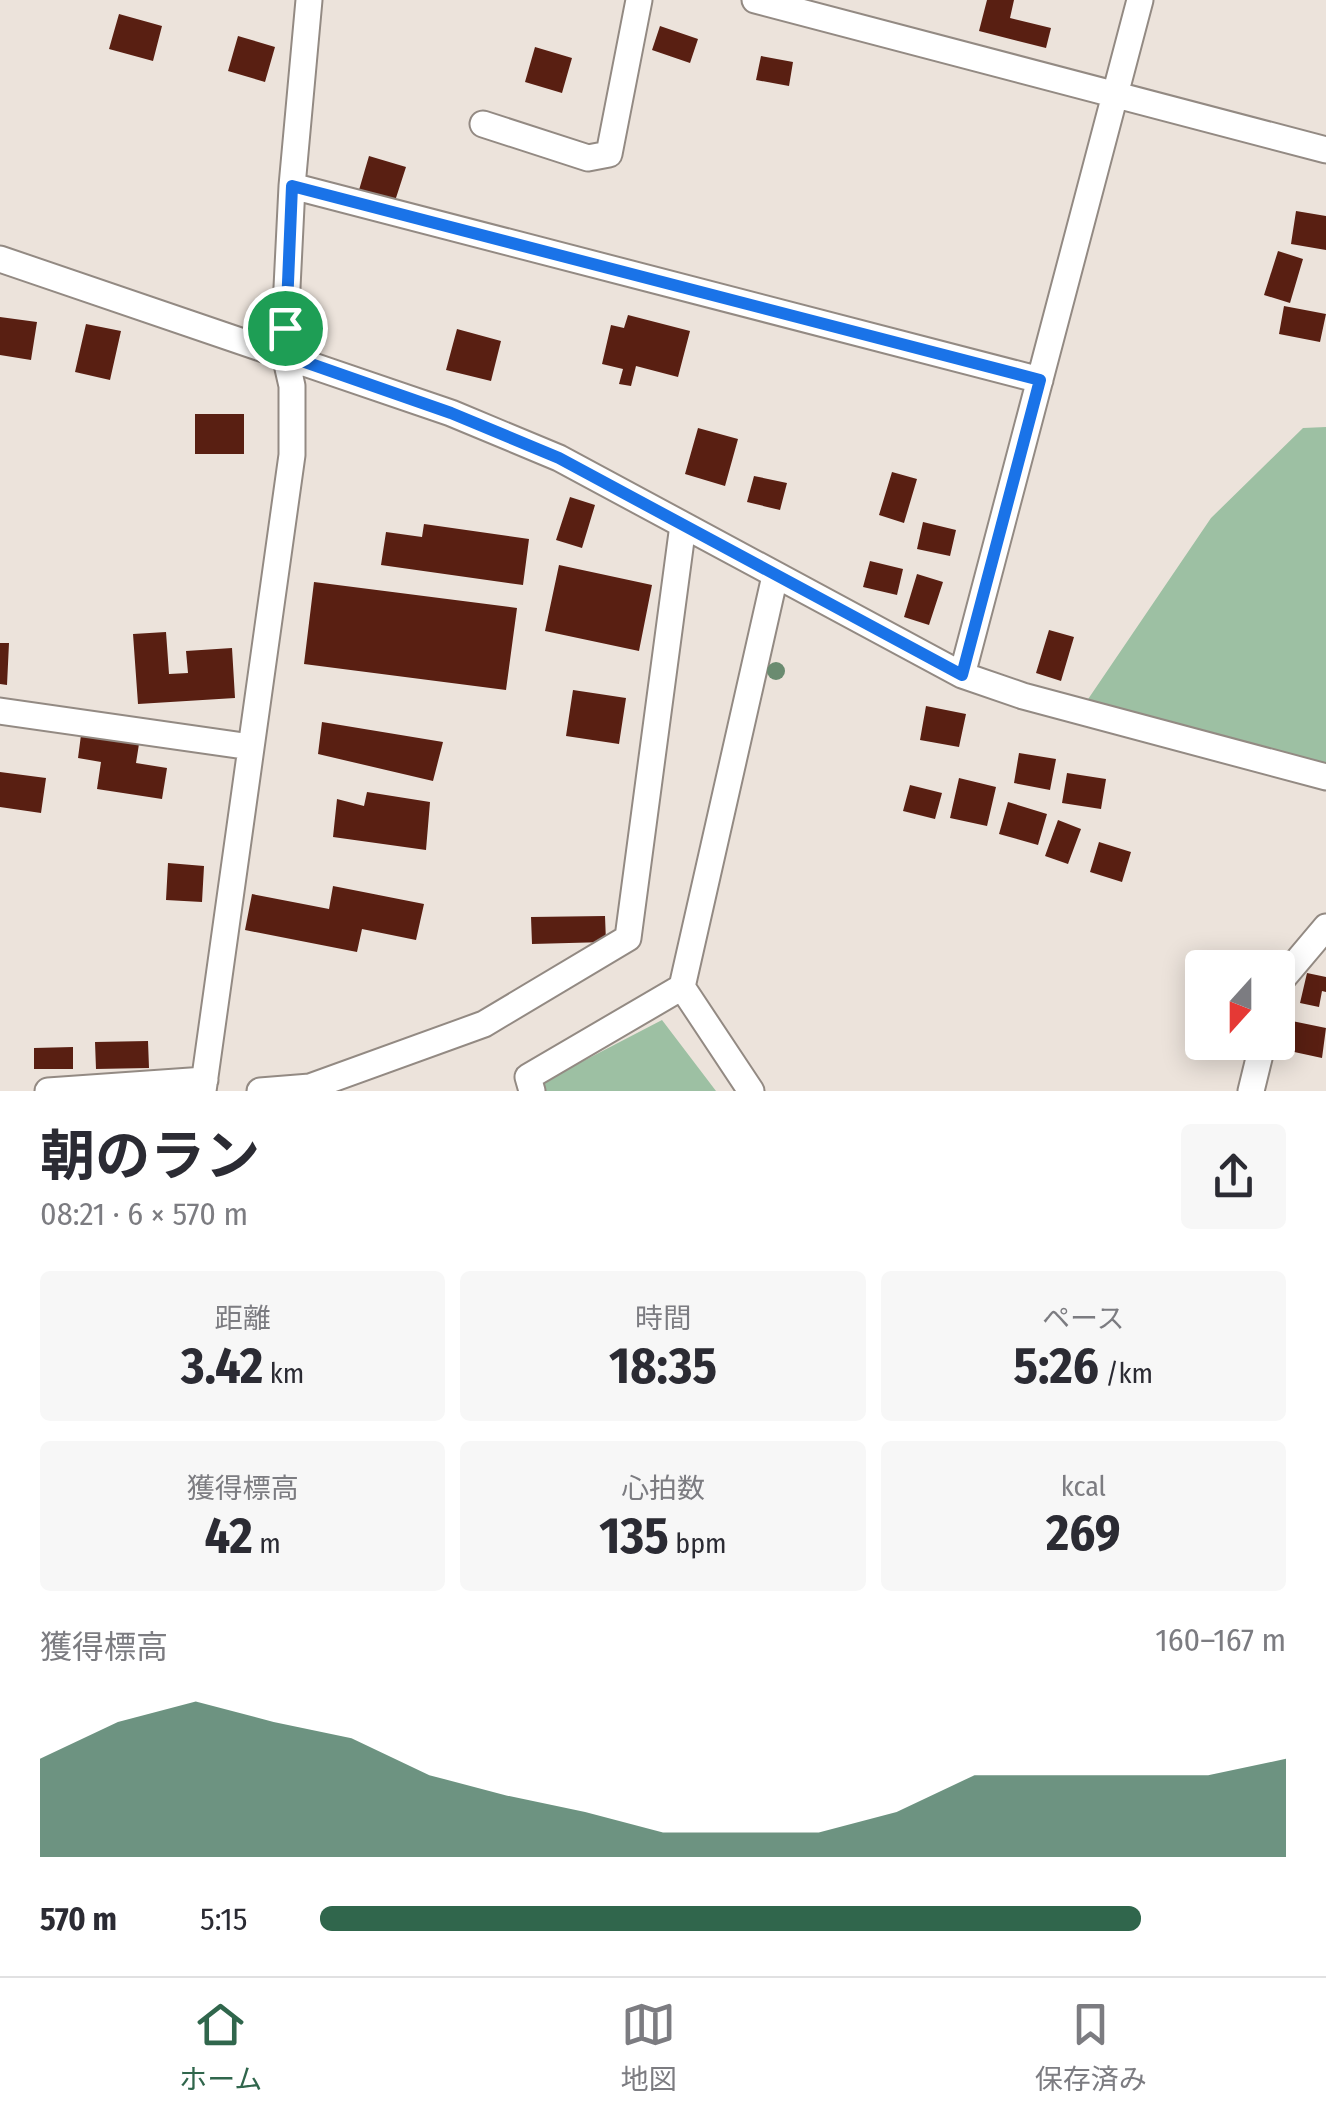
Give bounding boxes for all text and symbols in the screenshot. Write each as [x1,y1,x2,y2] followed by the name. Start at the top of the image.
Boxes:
[243,286,328,371] pin
[258,301,313,356] icon: arrive
[1185,950,1295,1060] north arrow
[1185,950,1295,1060] map controls
[40,1124,260,1190] text: 朝のラン
[1181,1124,1286,1229] button: share
[40,1195,248,1233] text: 08:21 · 6 × 570 m
[215,1302,271,1335] text: 距離
[635,1302,691,1335] text: 時間
[1042,1302,1125,1335] text: ペース
[181,1336,263,1396] text: 3.42
[609,1336,717,1396] text: 18:35
[1014,1336,1099,1396] text: 5:26
[263,1357,304,1390] text: km
[1099,1357,1153,1390] text: /km
[1061,1470,1106,1503] text: kcal
[187,1472,299,1505] text: 獲得標高
[621,1472,705,1505] text: 心拍数
[1046,1503,1121,1563] text: 269
[204,1506,253,1566] text: 42
[599,1506,669,1566] text: 135
[253,1527,281,1560] text: m
[669,1527,727,1560] text: bpm
[1155,1621,1286,1659] text: 160–167 m
[40,1628,168,1666] text: 獲得標高
[40,1900,117,1938] text: 570 m
[200,1900,247,1938] text: 5:15
[179,1997,262,2097] tab: ホーム
[621,1997,677,2097] tab: 地図
[1035,1997,1147,2097] tab: 保存済み

